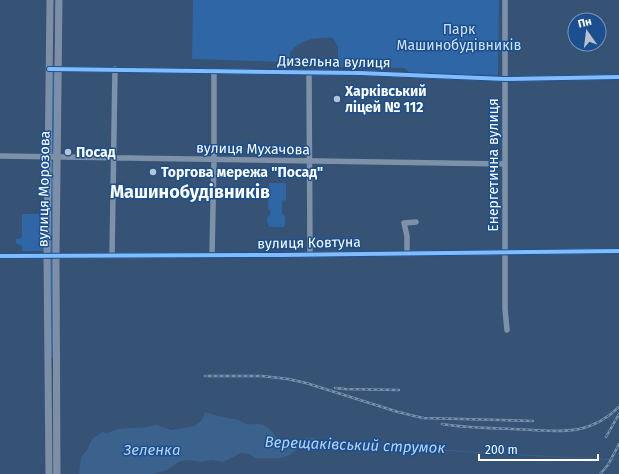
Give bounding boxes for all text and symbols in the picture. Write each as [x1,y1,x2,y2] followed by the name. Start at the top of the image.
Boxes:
[567,12,607,52] north arrow
[576,15,593,31] text: Пн
[397,21,521,54] park label: Парк Машинобудівників
[276,52,391,71] street label: Дизельна вулиця
[344,83,427,116] place label: Харківський ліцей № 112
[332,94,342,104] marker: Харківський ліцей № 112
[485,98,502,232] street label: Енергетична вулиця
[34,131,54,247] street label: вулиця Морозова
[196,140,310,158] street label: вулиця Мухачова
[76,144,116,161] place label: Посад
[63,147,73,157] marker: Посад
[161,164,323,181] place label: Торгова мережа "Посад"
[148,167,158,177] marker: Торгова мережа "Посад"
[110,181,270,203] district label: Машинобудівників
[257,234,361,252] street label: вулиця Ковтуна
[264,433,446,457] water label: Верещаківський струмок
[479,436,598,462] scale bar
[123,441,180,459] water label: Зеленка
[485,443,518,457] text: 200 m

